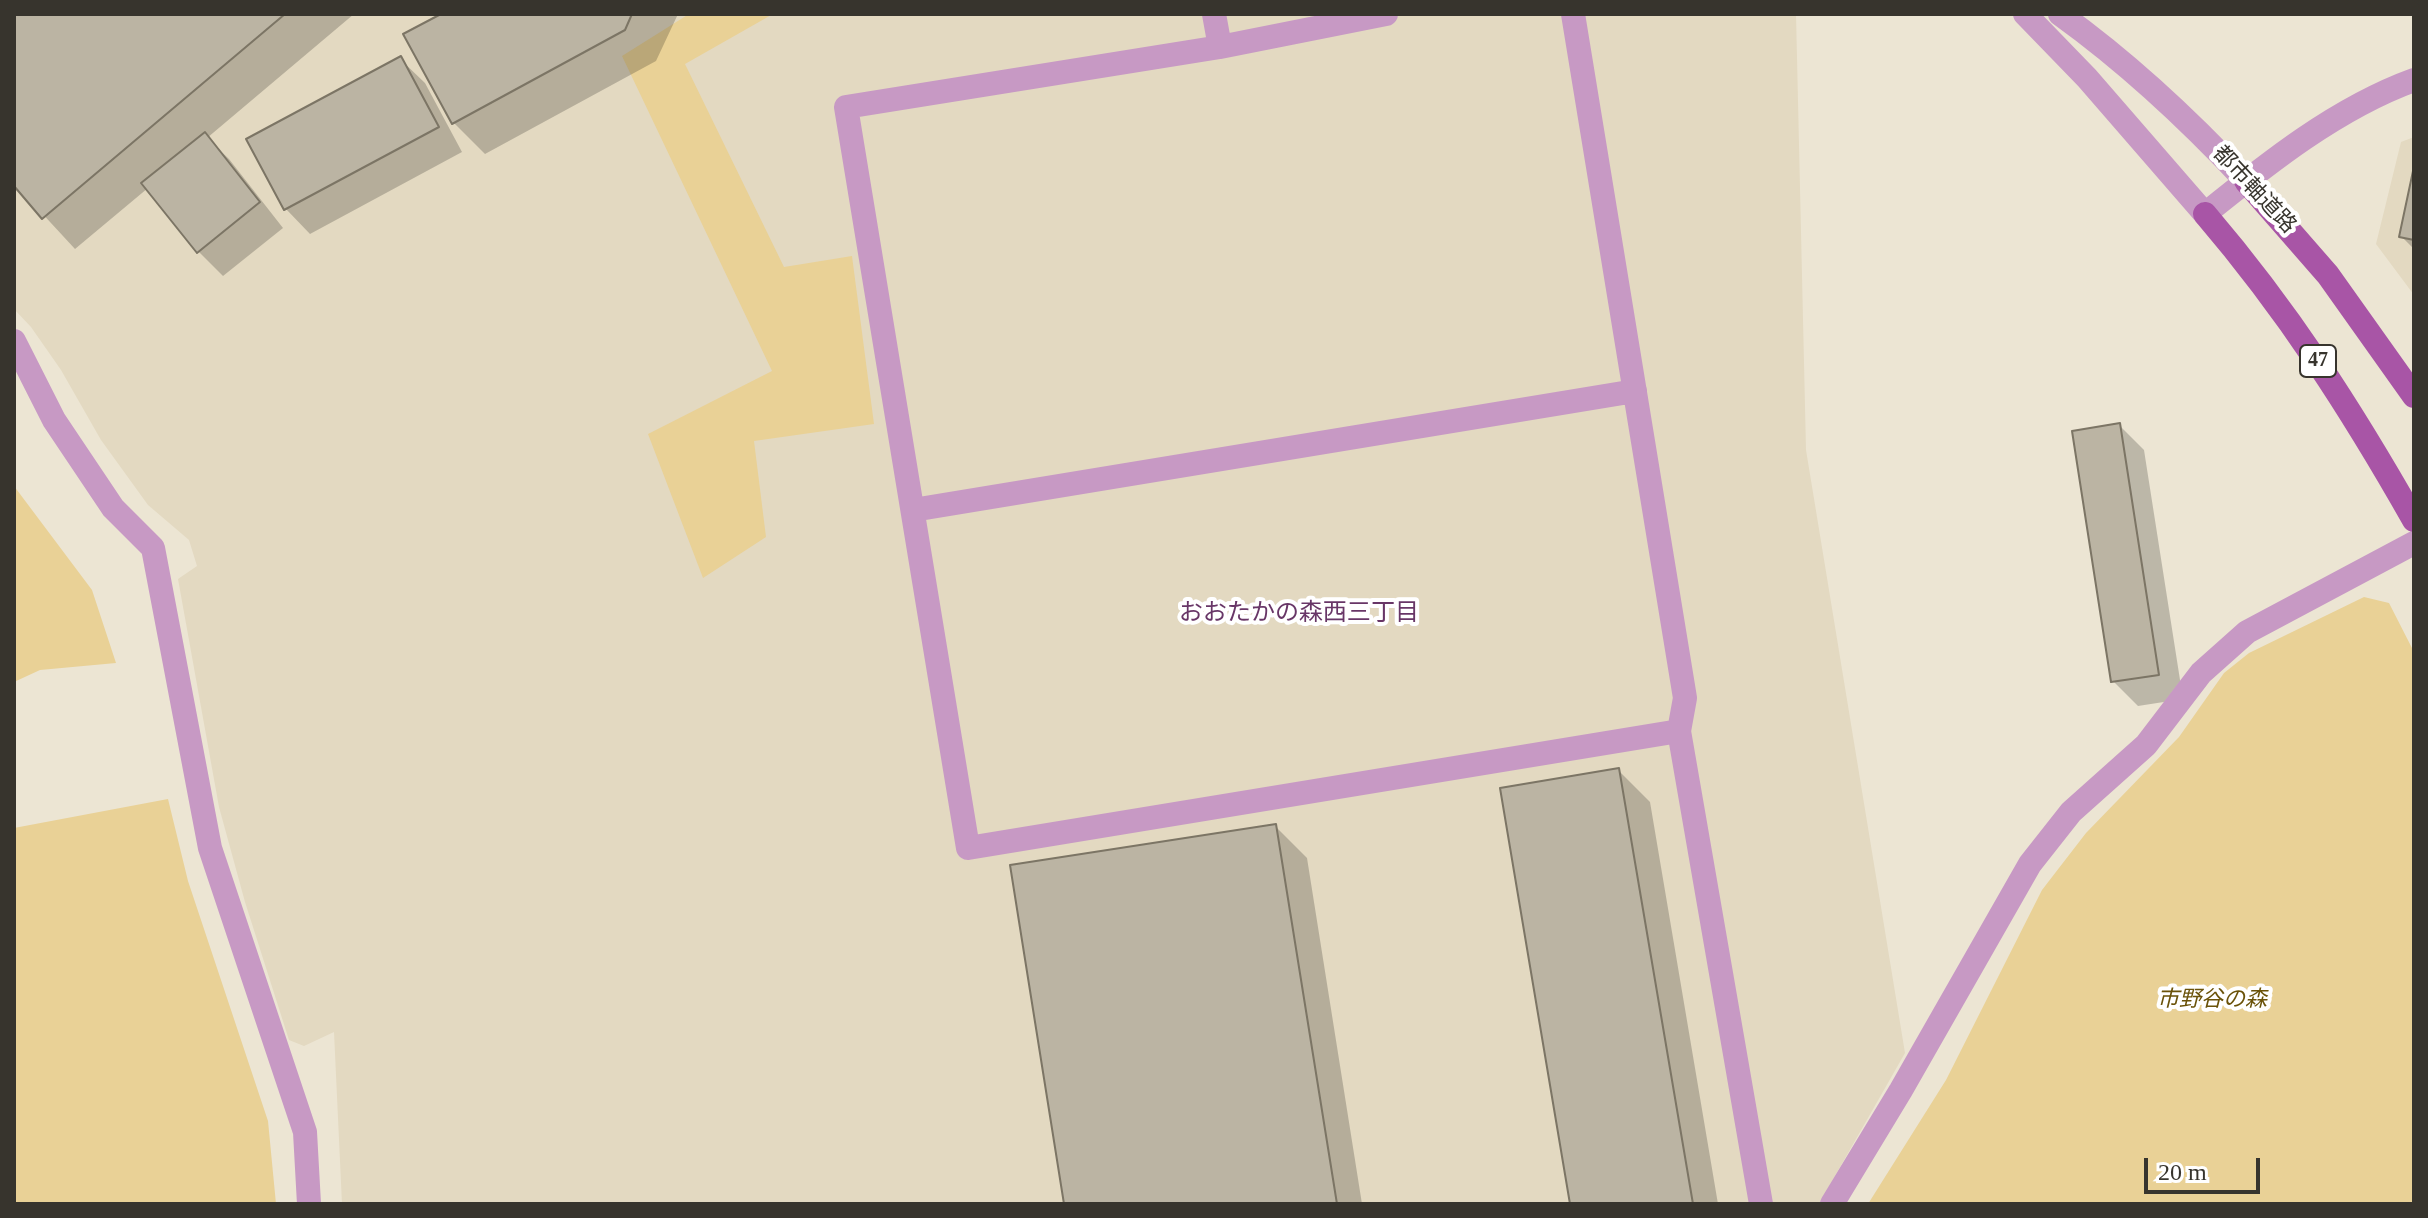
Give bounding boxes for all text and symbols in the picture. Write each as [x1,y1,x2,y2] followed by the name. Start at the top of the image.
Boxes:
[2207,141,2301,239] street label: 都市軸道路
[2300,345,2336,377] road number: 47
[1179,600,1419,628] district label: おおたかの森西三丁目
[2157,987,2267,1013] park label: 市野谷の森
[2148,1142,2264,1192] scale bar
[2158,1159,2207,1185] text: 20 m

